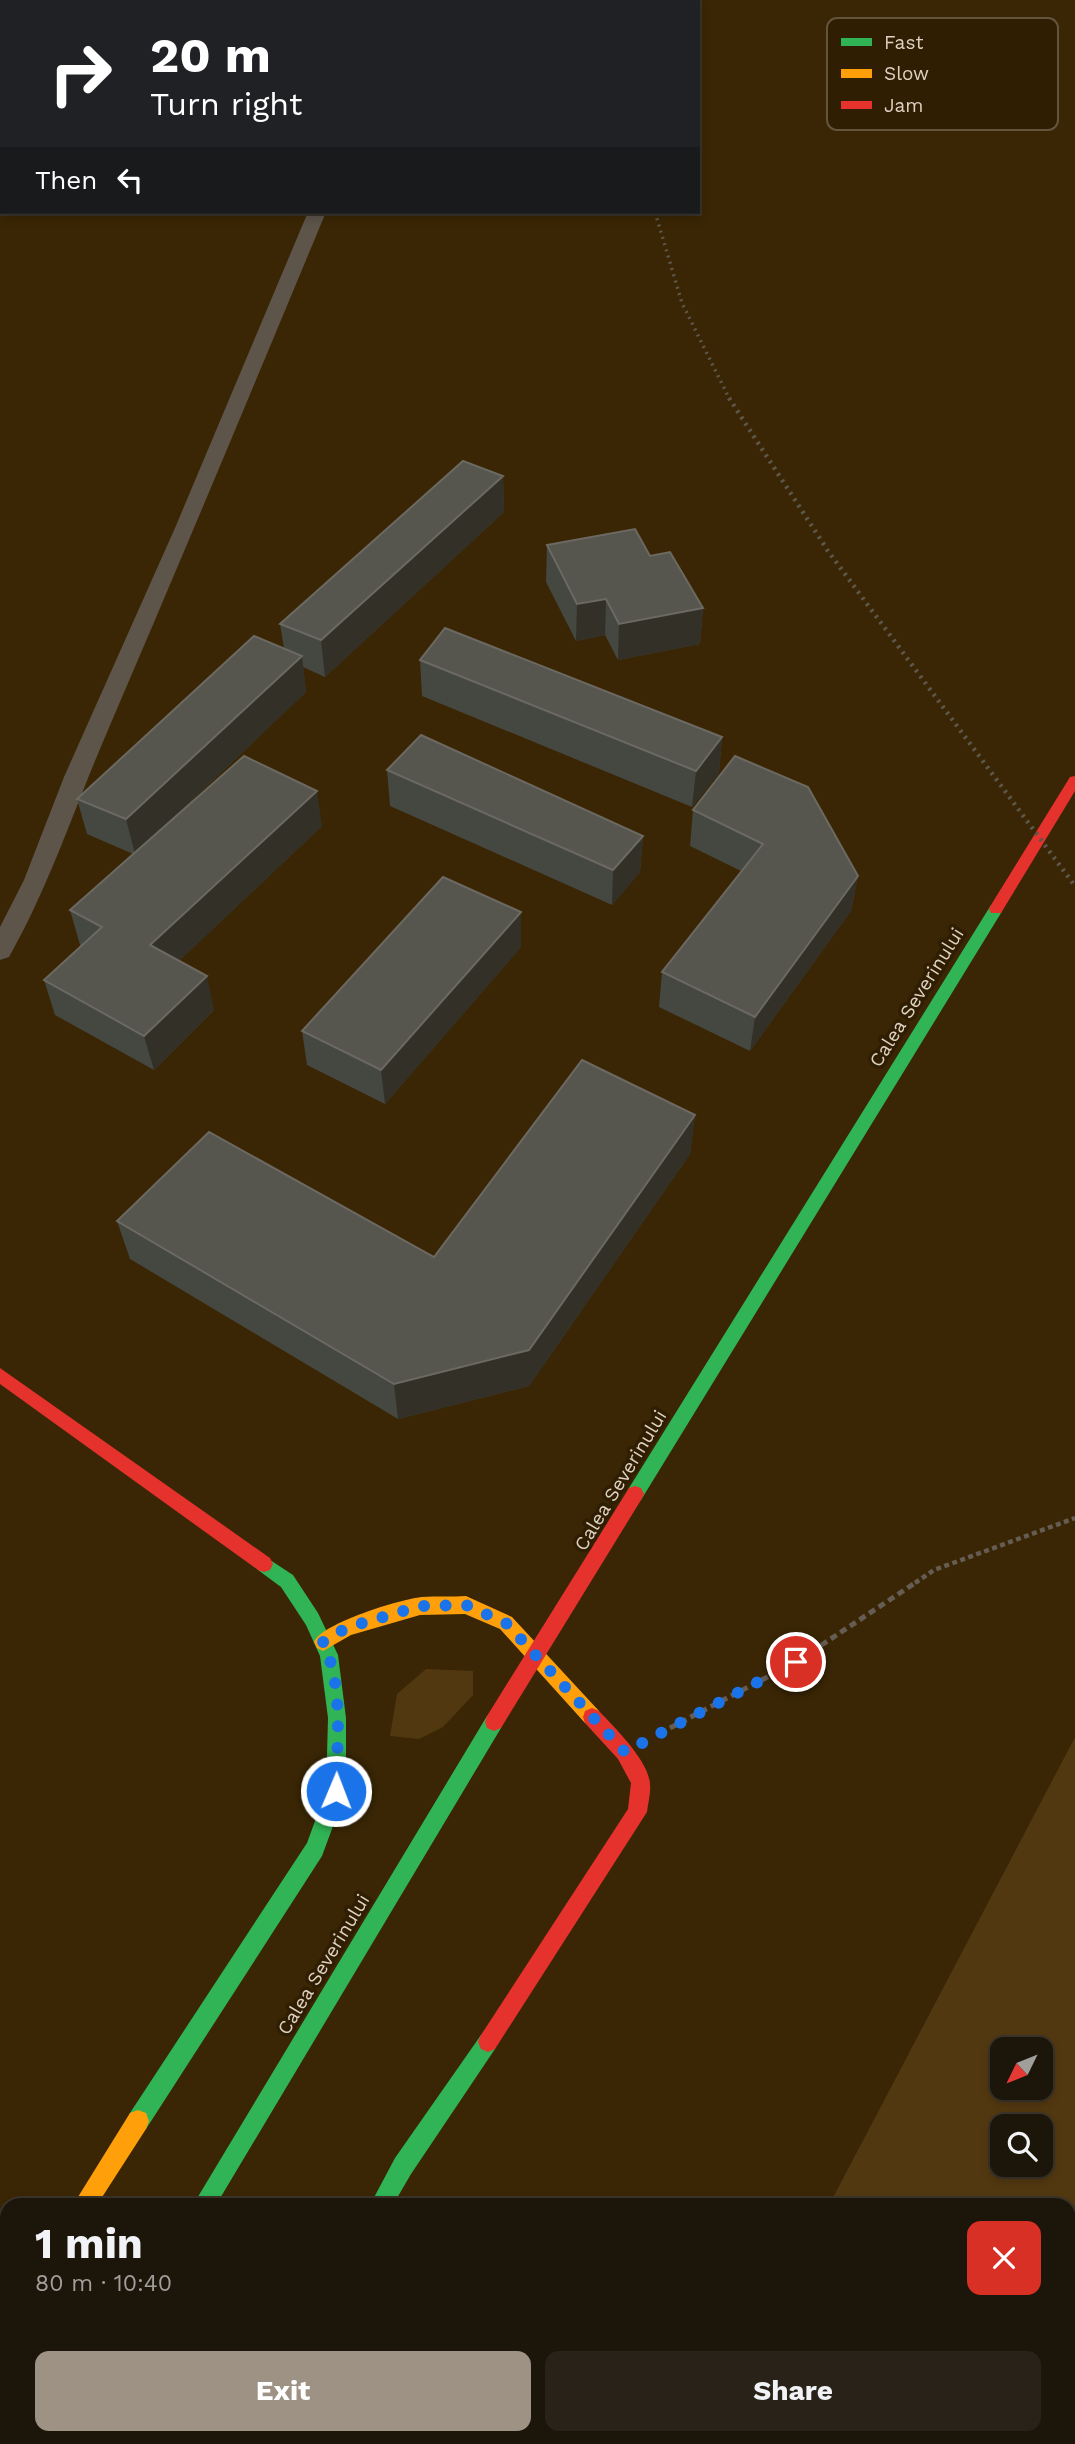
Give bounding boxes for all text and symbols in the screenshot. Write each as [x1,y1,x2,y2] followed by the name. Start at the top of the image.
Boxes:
[827,18,1058,130] legend
[150,26,271,84] text: 20 m
[35,28,126,119] icon: right
[884,31,923,54] text: Fast
[884,62,929,85] text: Slow
[150,85,302,123] text: Turn right
[884,94,923,117] text: Jam
[111,161,149,199] icon: left
[35,165,97,195] text: Then
[864,923,969,1071] street label: Calea Severinului
[569,1406,671,1555] street label: Calea Severinului
[766,1632,826,1692] pin
[777,1643,815,1681] icon: arrive
[299,1754,373,1828] position arrow
[272,1890,374,2039] street label: Calea Severinului
[990,2037,1054,2100] north arrow
[990,2037,1053,2177] map controls
[990,2114,1053,2177] button: search
[35,2219,143,2268] text: 1 min
[967,2221,1041,2295] button: close
[35,2270,172,2297] text: 80 m · 10:40
[35,2351,531,2431] button: Exit
[545,2351,1041,2431] button: Share

